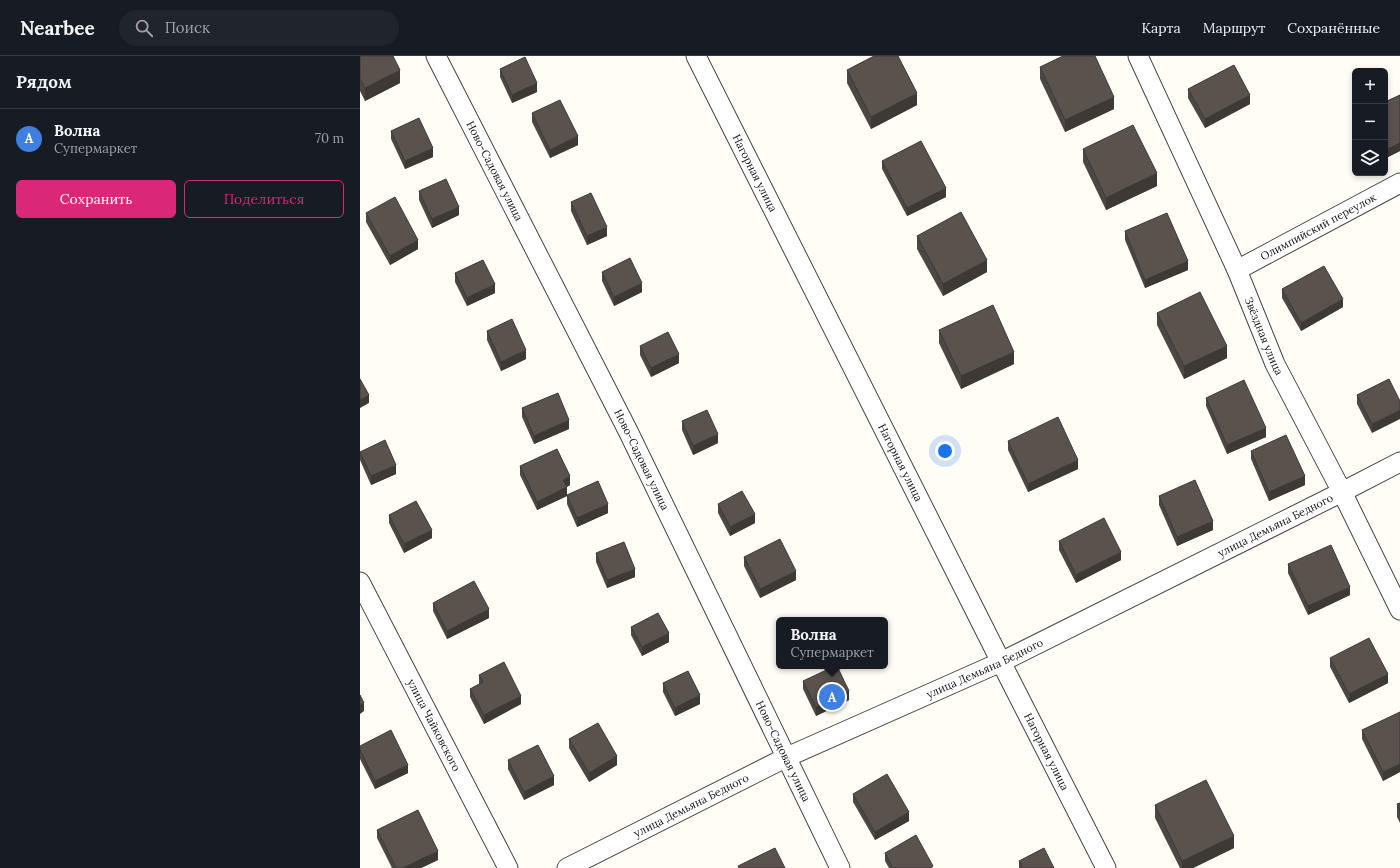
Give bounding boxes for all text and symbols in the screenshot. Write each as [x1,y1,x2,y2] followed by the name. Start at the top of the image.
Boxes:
[119,10,399,46] search box
[20,16,95,40] text: Nearbee
[133,17,155,39] icon: search
[165,18,210,37] text: Поиск
[1141,19,1181,37] text: Карта
[1203,19,1265,37] text: Маршрут
[1287,19,1380,37] text: Сохранённые
[1352,68,1388,176] map controls
[1352,68,1388,104] button: +
[16,71,72,93] text: Рядом
[1352,104,1388,140] button: −
[463,118,526,224] street label: Ново-Садовая улица
[54,121,100,140] text: Волна
[25,130,33,147] text: A
[315,130,344,147] text: 70 m
[730,132,780,214] street label: Нагорная улица
[54,140,137,157] text: Супермаркет
[1352,140,1388,176] button: layers
[16,180,176,218] button: Сохранить
[184,180,344,218] button: Поделиться
[1258,190,1379,263] street label: Олимпийский переулок
[1242,295,1287,378] street label: Звёздная улица
[611,407,672,513] street label: Ново-Садовая улица
[875,421,926,504] street label: Нагорная улица
[935,441,955,461] your location
[1215,491,1335,560] street label: улица Демьяна Бедного
[776,617,888,669] popup
[790,625,837,644] text: Волна
[924,635,1045,701] street label: улица Демьяна Бедного
[790,644,874,661] text: Супермаркет
[404,676,464,774] street label: улица Чайковского
[819,682,845,712] pin: A
[753,698,814,804] street label: Ново-Садовая улица
[1021,711,1072,793] street label: Нагорная улица
[631,770,751,840] street label: улица Демьяна Бедного

